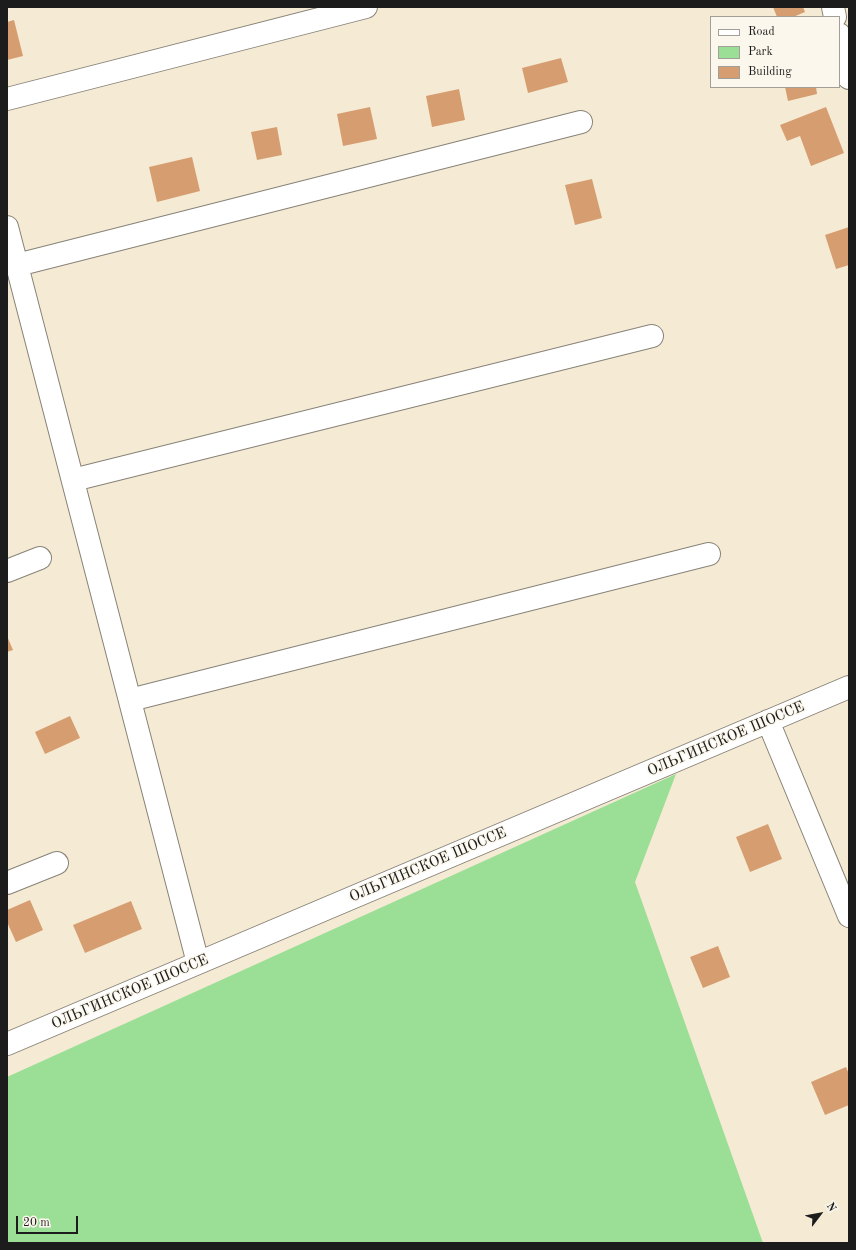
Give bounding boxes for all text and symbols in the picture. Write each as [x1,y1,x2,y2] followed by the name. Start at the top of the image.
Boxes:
[710,16,840,88] legend
[748,26,775,38] text: Road
[748,46,773,58] text: Park
[748,66,792,78] text: Building
[645,698,807,780] street label: ОЛЬГИНСКОЕ ШОССЕ
[347,824,509,906] street label: ОЛЬГИНСКОЕ ШОССЕ
[49,951,211,1033] street label: ОЛЬГИНСКОЕ ШОССЕ
[800,1194,840,1234] north arrow
[824,1201,837,1214] text: N
[18,1208,80,1234] scale bar
[23,1217,50,1229] text: 20 m

